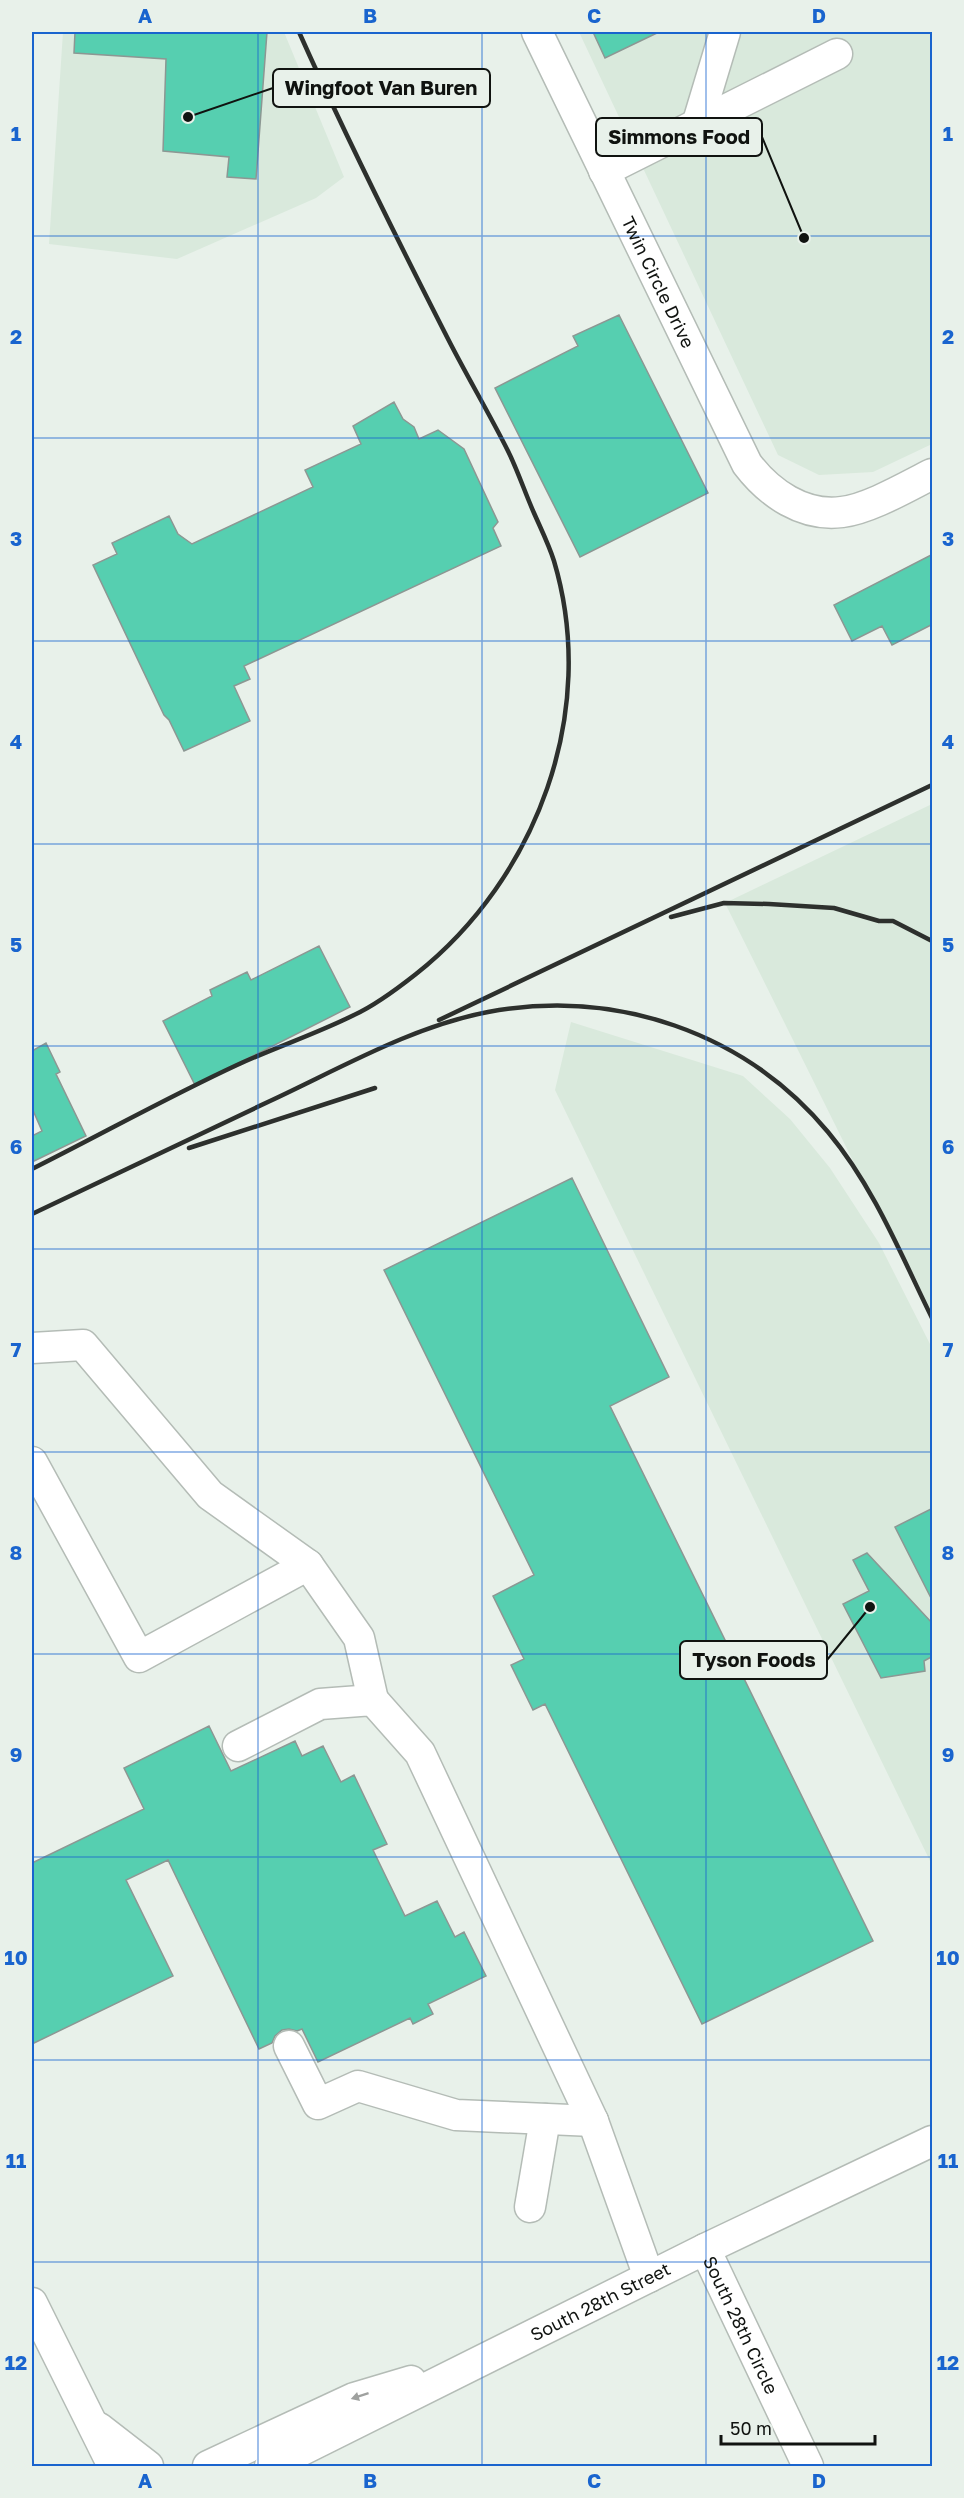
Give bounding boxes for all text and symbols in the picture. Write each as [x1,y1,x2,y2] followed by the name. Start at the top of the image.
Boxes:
[138,3,152,27] text: A
[363,3,377,27] text: B
[587,3,601,27] text: C
[812,3,826,27] text: D
[273,69,490,107] callout: Wingfoot Van Buren
[285,75,477,99] text: Wingfoot Van Buren
[596,118,762,156] callout: Simmons Food
[11,121,21,145] text: 1
[943,121,953,145] text: 1
[608,124,750,148] text: Simmons Food
[617,213,700,351] street label: Twin Circle Drive
[10,324,22,348] text: 2
[942,324,954,348] text: 2
[10,526,22,550] text: 3
[942,526,954,550] text: 3
[10,729,22,753] text: 4
[942,729,954,753] text: 4
[10,932,22,956] text: 5
[942,932,954,956] text: 5
[10,1134,22,1158] text: 6
[942,1134,954,1158] text: 6
[11,1337,22,1361] text: 7
[943,1337,954,1361] text: 7
[10,1540,22,1564] text: 8
[942,1540,954,1564] text: 8
[680,1641,827,1679] callout: Tyson Foods
[692,1647,816,1671] text: Tyson Foods
[10,1742,22,1766] text: 9
[942,1742,954,1766] text: 9
[4,1945,28,1969] text: 10
[936,1945,960,1969] text: 10
[6,2148,26,2172] text: 11
[938,2148,958,2172] text: 11
[699,2252,783,2397] street label: South 28th Circle
[527,2257,674,2345] street label: South 28th Street
[5,2350,27,2374] text: 12
[937,2350,959,2374] text: 12
[351,2392,369,2401] one-way arrow
[721,2408,876,2446] scale bar
[730,2417,772,2439] text: 50 m
[138,2468,152,2492] text: A
[363,2468,377,2492] text: B
[587,2468,601,2492] text: C
[812,2468,826,2492] text: D

